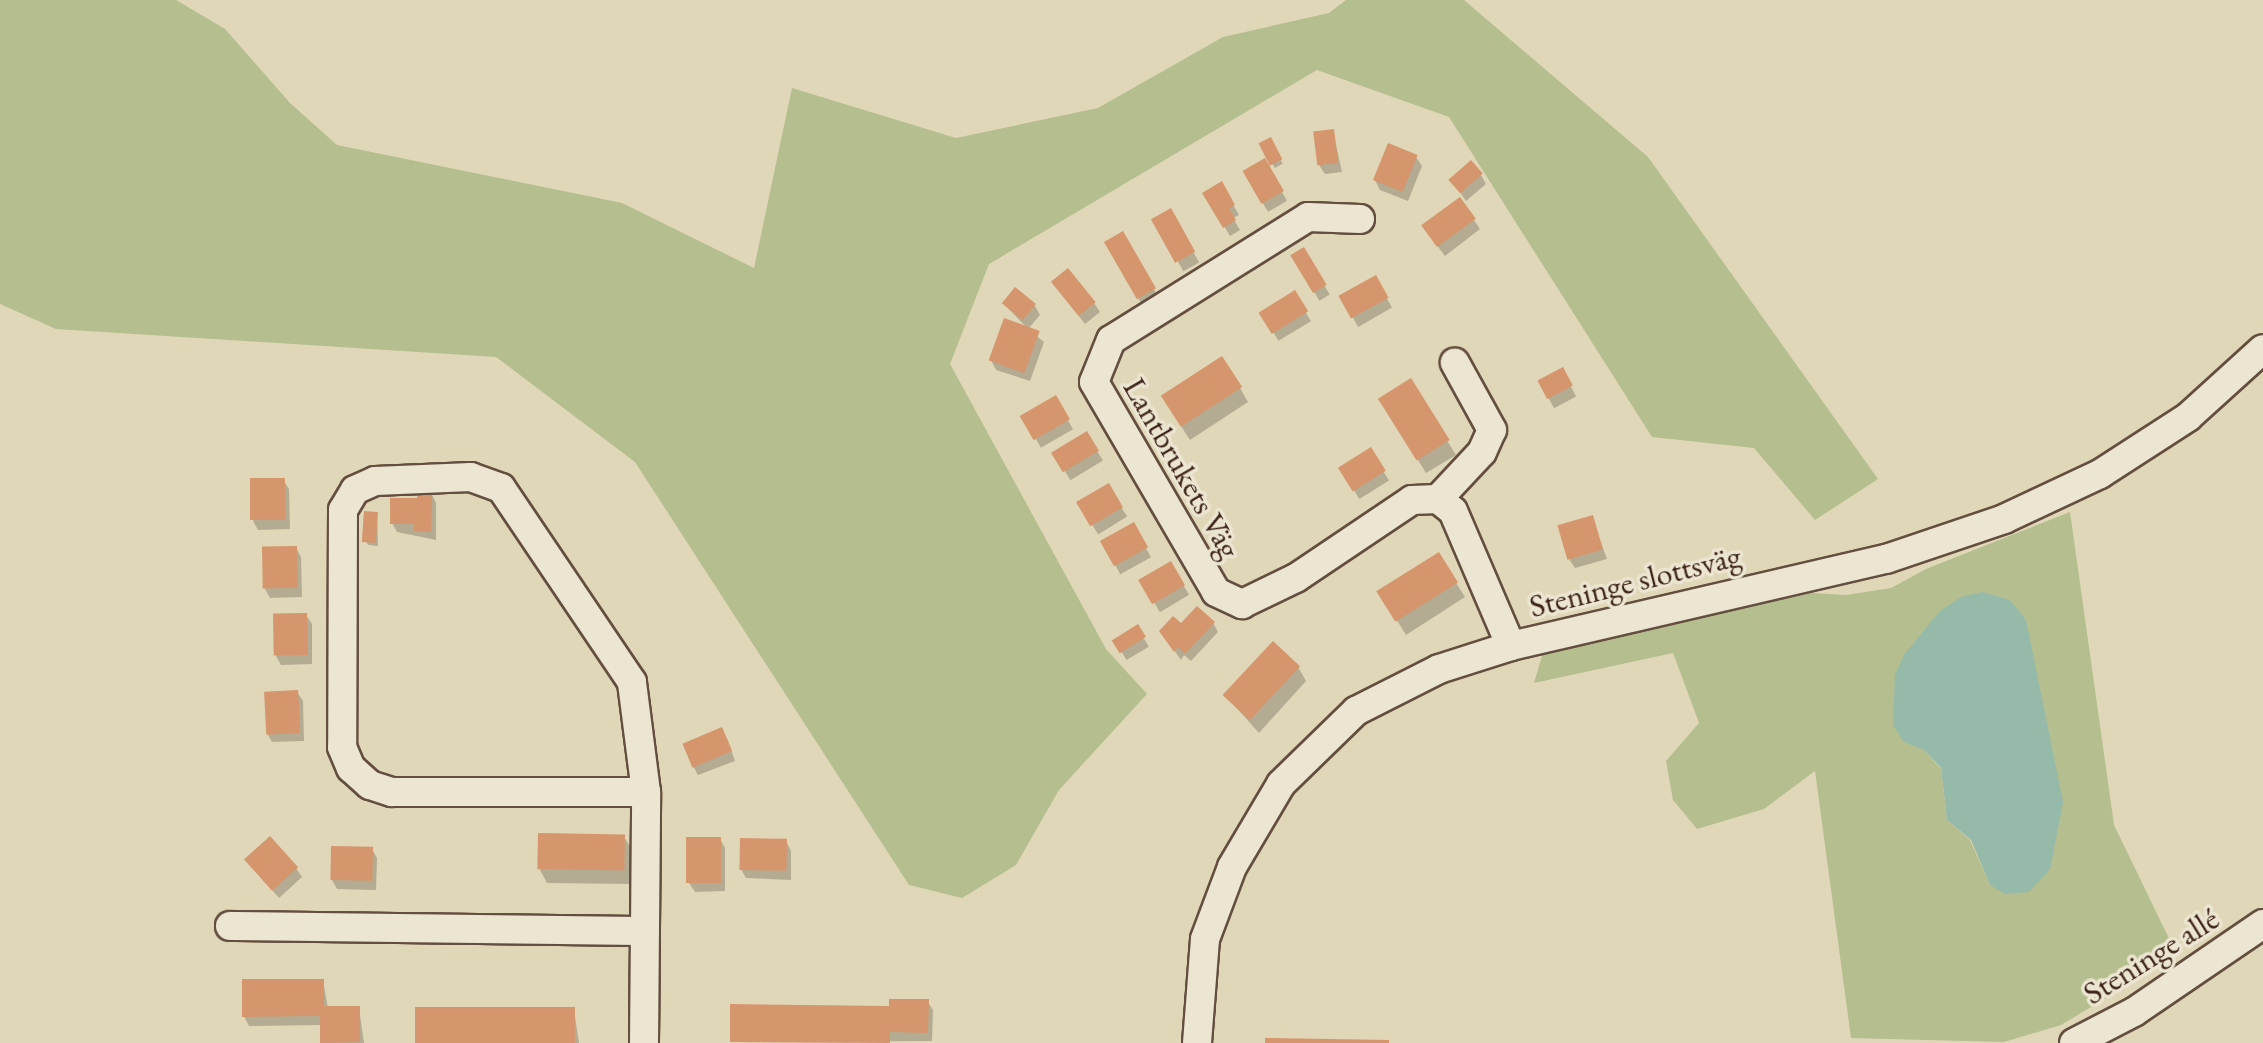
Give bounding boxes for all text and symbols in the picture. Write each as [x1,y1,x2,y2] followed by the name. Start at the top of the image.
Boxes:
[1115,371,1249,565] street label: Lantbrukets Väg
[1525,536,1745,626] street label: Steninge slottsväg
[2076,899,2226,1013] street label: Steninge allé

